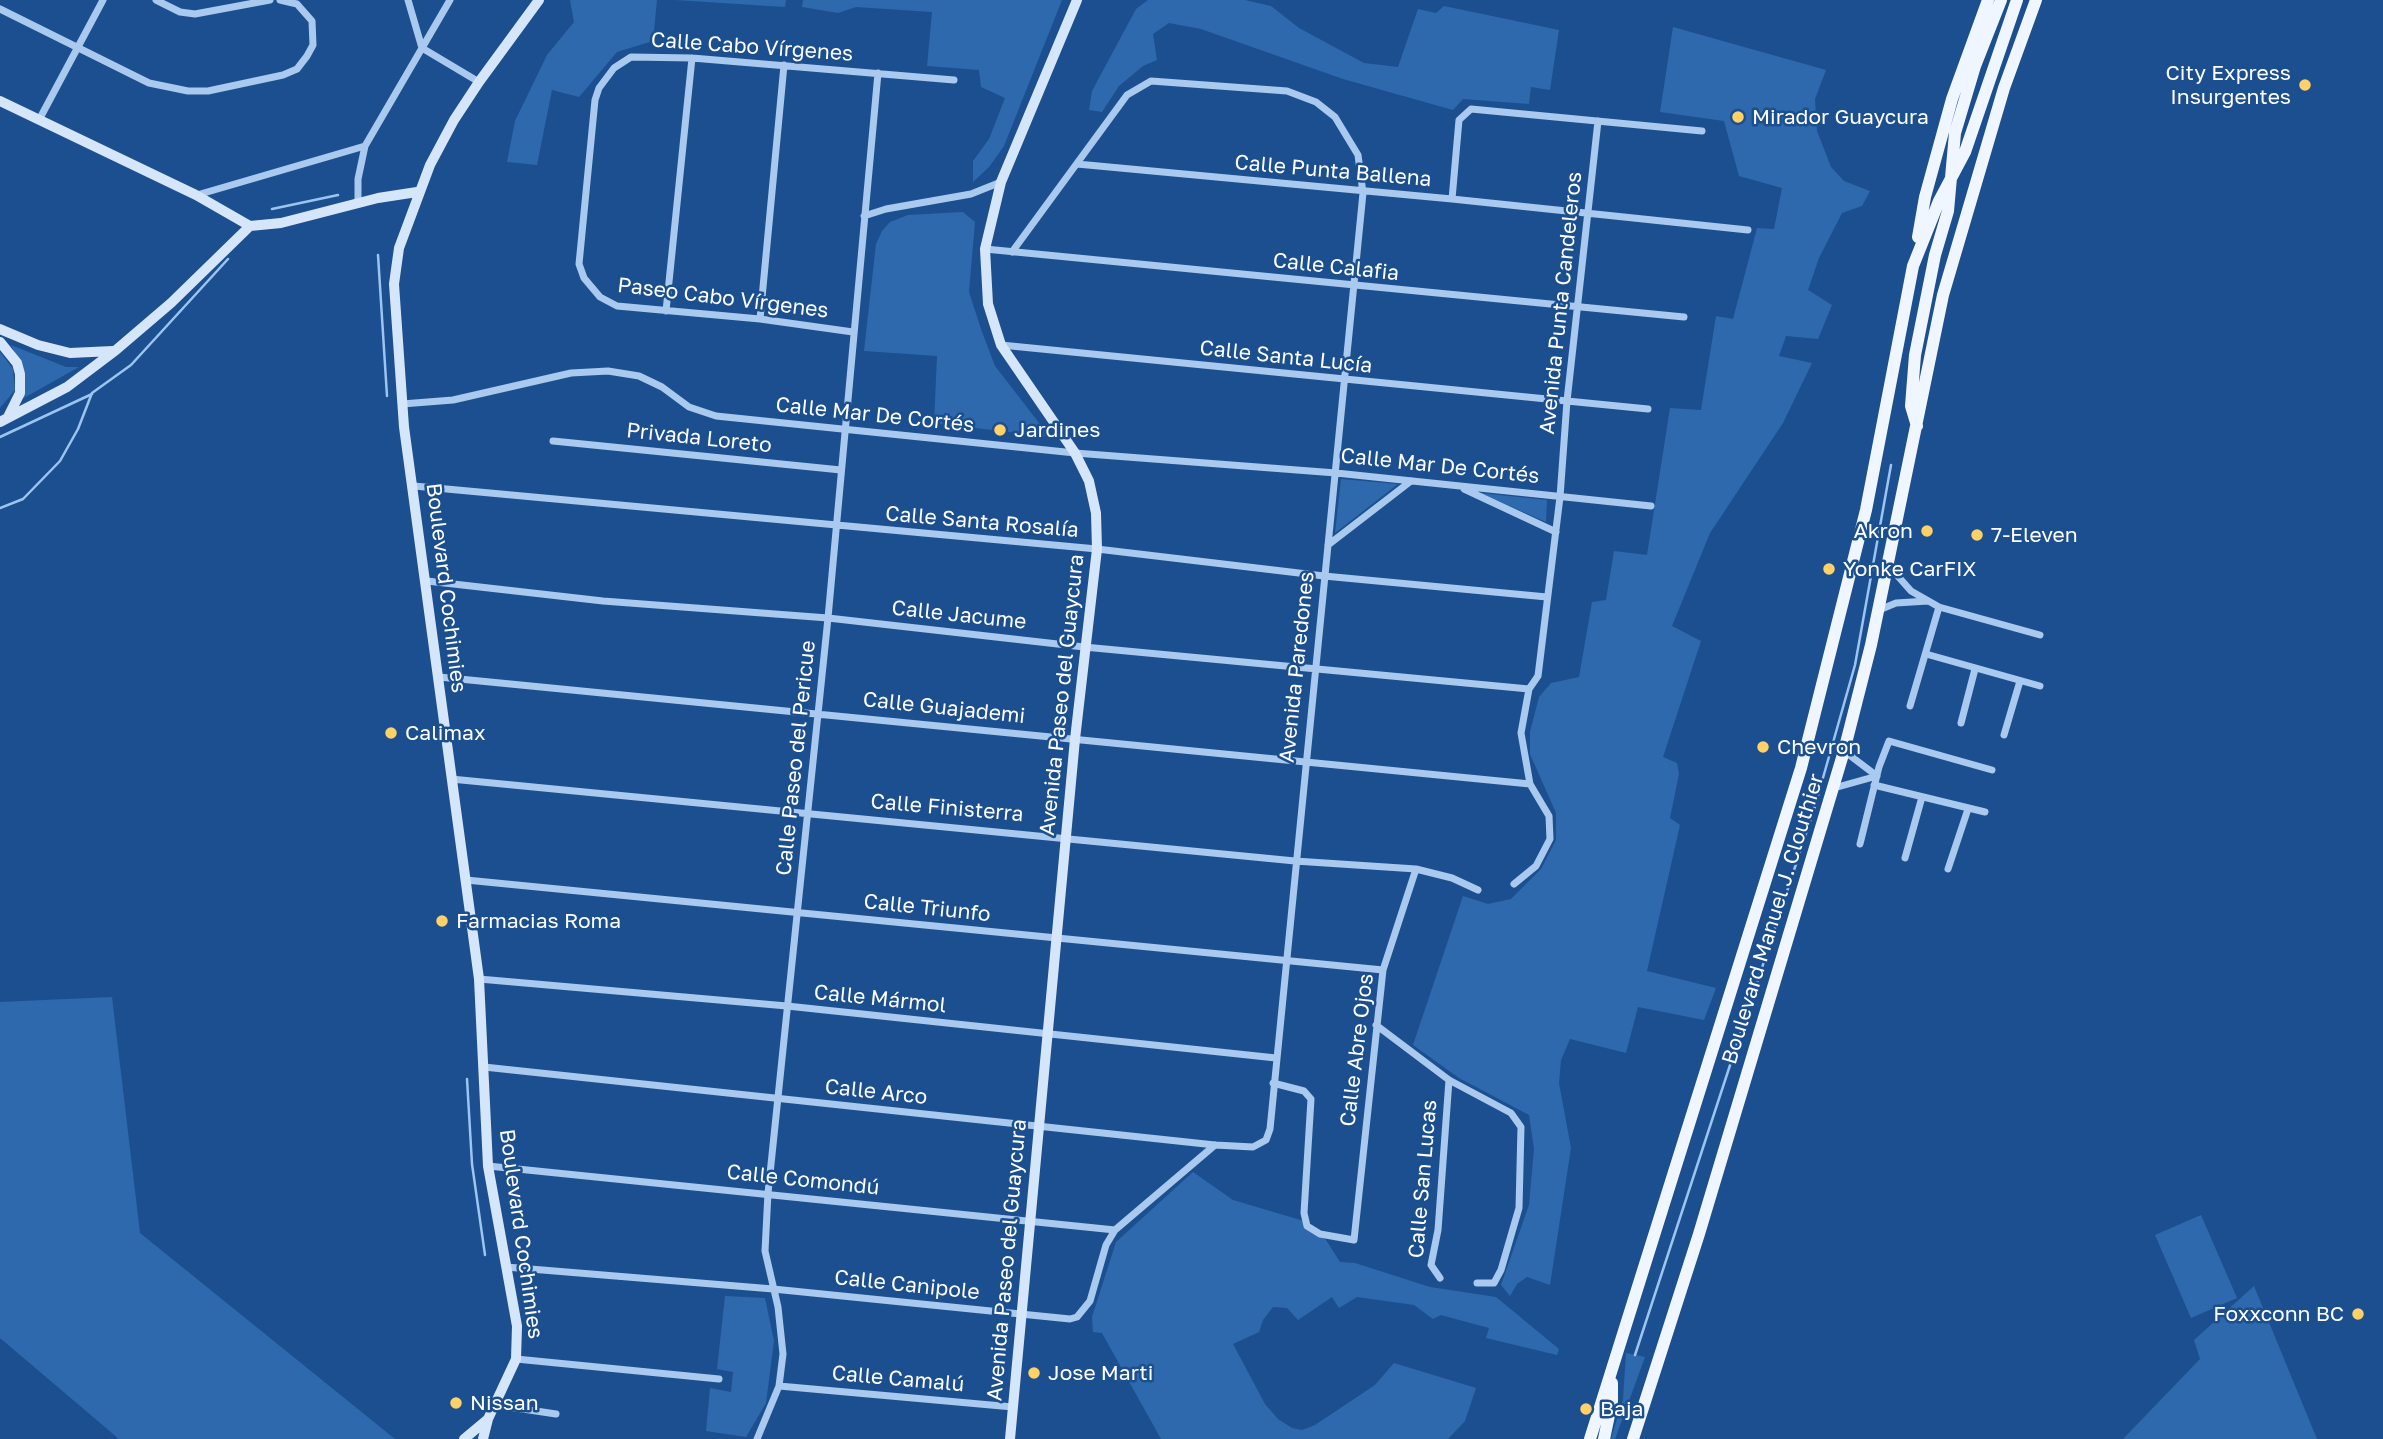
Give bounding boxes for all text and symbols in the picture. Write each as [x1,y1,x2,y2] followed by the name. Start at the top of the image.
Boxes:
[650,27,854,67] street label: Calle Cabo Vírgenes
[2166,60,2291,110] place label: City Express Insurgentes
[2297,77,2313,93] marker: City Express Insurgentes
[1752,104,1929,130] place label: Mirador Guaycura
[1730,109,1746,125] marker: Mirador Guaycura
[1233,150,1433,192] street label: Calle Punta Ballena
[1535,170,1587,436] street label: Avenida Punta Candeleros
[1272,248,1400,286] street label: Calle Calafia
[616,273,830,323] street label: Paseo Cabo Vírgenes
[1198,335,1374,379] street label: Calle Santa Lucía
[774,392,976,438] street label: Calle Mar De Cortés
[1014,417,1100,443] place label: Jardines
[625,418,773,458] street label: Privada Loreto
[992,422,1008,438] marker: Jardines
[1339,443,1541,489] street label: Calle Mar De Cortés
[421,482,471,694] street label: Boulevard Cochimies
[884,501,1080,543] street label: Calle Santa Rosalía
[1854,518,1913,544] place label: Akron
[1991,522,2078,548] place label: 7-Eleven
[1919,523,1935,539] marker: Akron
[1969,527,1985,543] marker: 7-Eleven
[1035,553,1089,837] street label: Avenida Paseo del Guaycura
[1843,556,1976,582] place label: Yonke CarFIX
[1821,561,1837,577] marker: Yonke CarFIX
[1274,570,1320,764] street label: Avenida Paredones
[890,595,1028,635] street label: Calle Jacume
[771,639,821,877] street label: Calle Paseo del Pericue
[862,687,1026,729] street label: Calle Guajademi
[405,720,485,746] place label: Calimax
[383,725,399,741] marker: Calimax
[1777,734,1861,760] place label: Chevron
[1755,739,1771,755] marker: Chevron
[1717,771,1829,1067] street label: Boulevard Manuel J. Clouthier
[870,789,1024,827] street label: Calle Finisterra
[862,889,992,927] street label: Calle Triunfo
[456,908,621,934] place label: Farmacias Roma
[434,913,450,929] marker: Farmacias Roma
[1335,972,1379,1128] street label: Calle Abre Ojos
[813,980,947,1018] street label: Calle Mármol
[824,1074,928,1110] street label: Calle Arco
[1404,1099,1442,1259] street label: Calle San Lucas
[982,1118,1032,1402] street label: Avenida Paseo del Guaycura
[494,1128,548,1340] street label: Boulevard Cochimies
[725,1159,881,1201] street label: Calle Comondú
[833,1265,981,1305] street label: Calle Canipole
[2213,1301,2344,1327] place label: Foxxconn BC
[2350,1306,2366,1322] marker: Foxxconn BC
[1048,1360,1153,1386] place label: Jose Marti
[831,1361,965,1397] street label: Calle Camalú
[1026,1365,1042,1381] marker: Jose Marti
[470,1390,539,1416] place label: Nissan
[448,1395,464,1411] marker: Nissan
[1600,1396,1643,1422] place label: Baja
[1578,1401,1594,1417] marker: Baja

